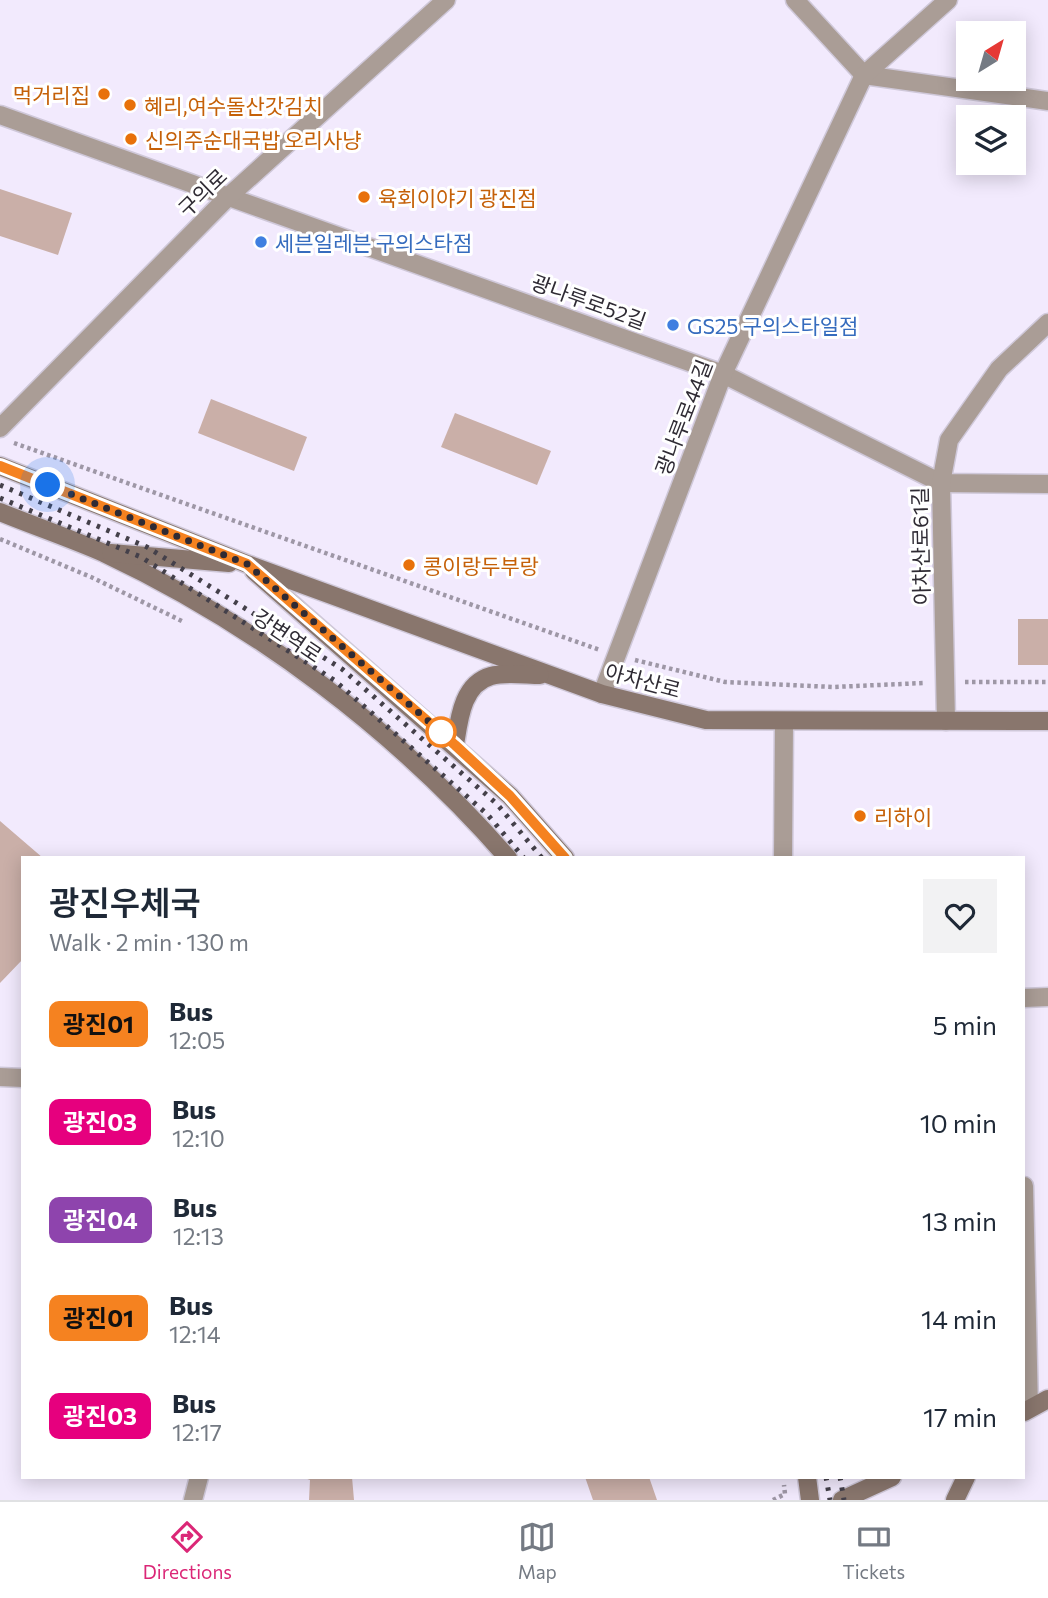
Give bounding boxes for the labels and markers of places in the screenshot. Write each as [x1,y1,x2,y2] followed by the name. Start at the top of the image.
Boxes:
[13,82,90,107] place label: 먹거리집
[96,86,112,102] marker: 먹거리집
[144,93,323,118] place label: 혜리,여수돌산갓김치
[122,97,138,113] marker: 혜리,여수돌산갓김치
[145,127,362,152] place label: 신의주순대국밥 오리사냥
[123,131,139,147] marker: 신의주순대국밥 오리사냥
[378,185,537,210] place label: 육회이야기 광진점
[356,189,372,205] marker: 육회이야기 광진점
[275,230,472,255] place label: 세븐일레븐 구의스타점
[253,234,269,250] marker: 세븐일레븐 구의스타점
[687,313,858,338] place label: GS25 구의스타일점
[665,317,681,333] marker: GS25 구의스타일점
[423,553,539,578] place label: 콩이랑두부랑
[401,557,417,573] marker: 콩이랑두부랑
[426,717,456,747] unlabelled marker
[874,804,932,829] place label: 리하이
[852,808,868,824] marker: 리하이

